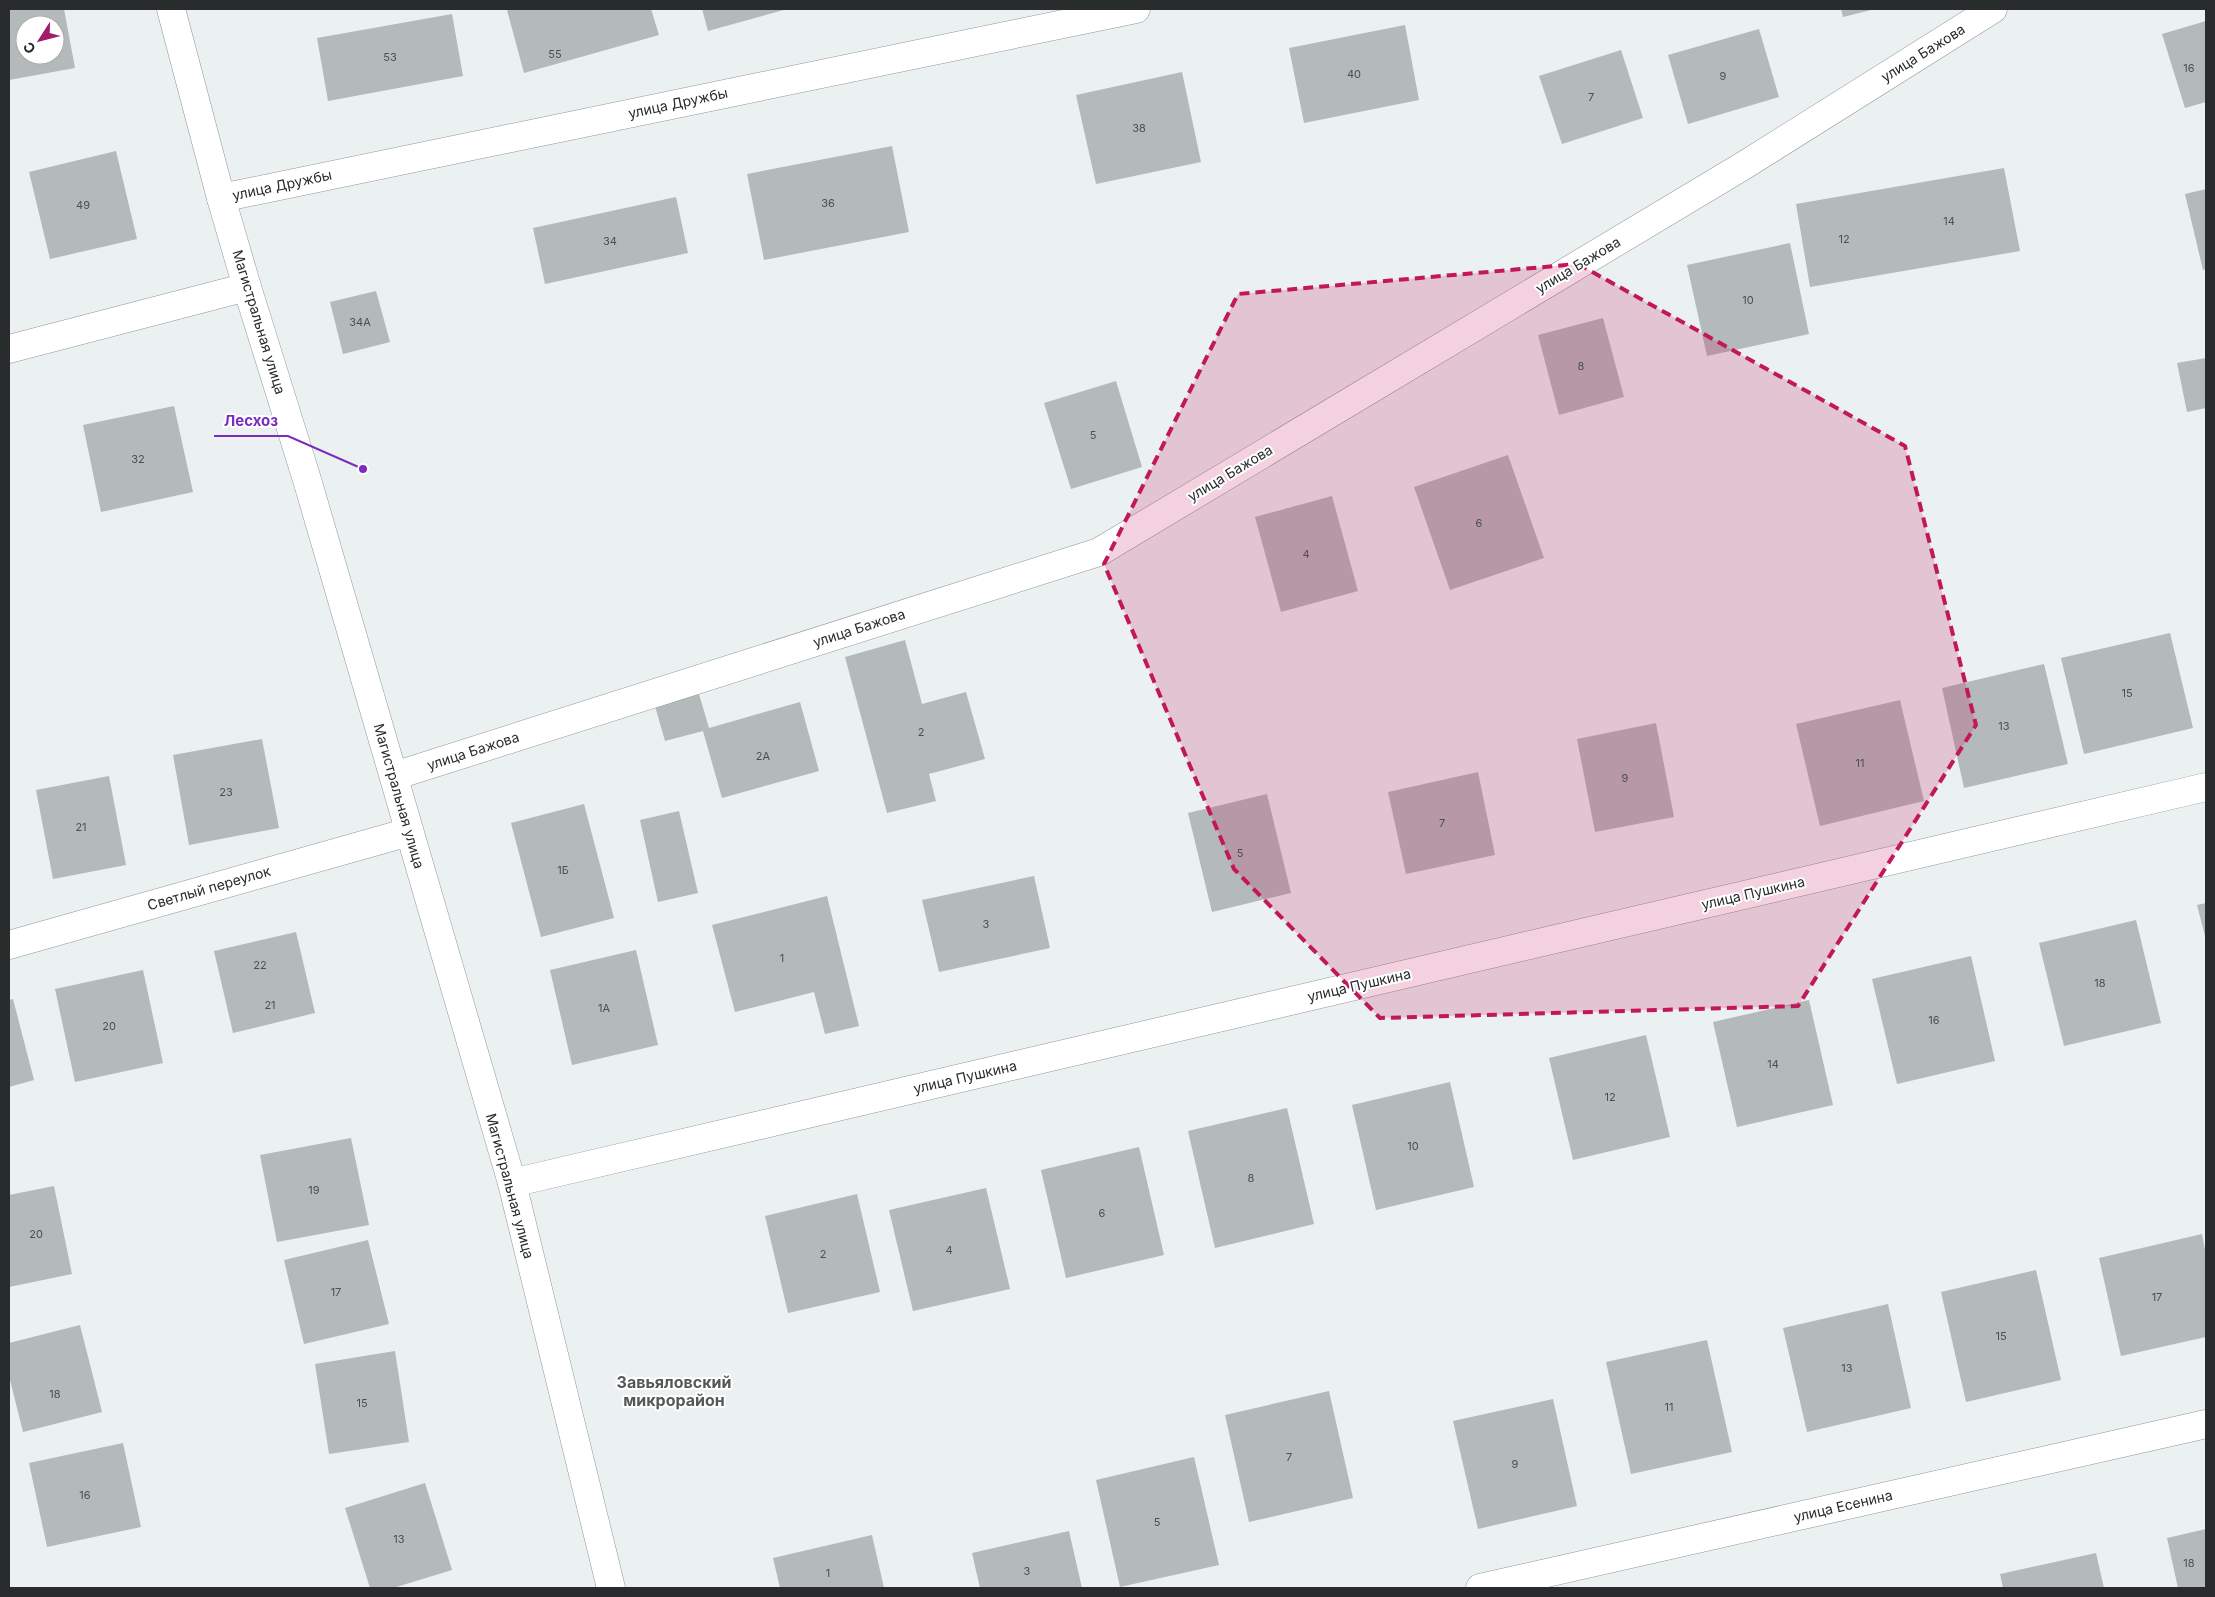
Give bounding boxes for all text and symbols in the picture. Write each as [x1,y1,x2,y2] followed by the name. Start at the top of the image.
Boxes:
[15,15,65,65] north arrow
[1878,20,1968,85] street label: улица Бажова
[19,39,39,57] text: С
[548,47,562,61] house number: 55
[383,50,397,64] house number: 53
[2183,61,2195,75] house number: 16
[1347,67,1361,81] house number: 40
[1720,69,1727,83] house number: 9
[627,84,729,121] street label: улица Дружбы
[1588,90,1594,104] house number: 7
[1132,121,1146,135] house number: 38
[231,166,333,203] street label: улица Дружбы
[821,196,835,210] house number: 36
[76,198,90,212] house number: 49
[1943,214,1955,228] house number: 14
[1838,232,1850,246] house number: 12
[1532,233,1623,297] street label: улица Бажова
[603,234,617,248] house number: 34
[229,248,290,396] street label: Магистральная улица
[1742,293,1754,307] house number: 10
[349,315,371,329] house number: 34А
[1578,359,1585,373] house number: 8
[214,406,288,436] callout: Лесхоз
[224,411,278,430] text: Лесхоз
[1090,428,1097,442] house number: 5
[1184,441,1275,505] street label: улица Бажова
[131,452,145,466] house number: 32
[1476,516,1483,530] house number: 6
[1302,547,1310,561] house number: 4
[811,605,907,650] street label: улица Бажова
[2121,686,2133,700] house number: 15
[1998,719,2010,733] house number: 13
[371,721,428,870] street label: Магистральная улица
[918,725,924,739] house number: 2
[425,728,521,773] street label: улица Бажова
[756,749,771,763] house number: 2А
[1856,756,1864,770] house number: 11
[1622,771,1629,785] house number: 9
[219,785,233,799] house number: 23
[1439,816,1445,830] house number: 7
[75,820,87,834] house number: 21
[1237,846,1244,860] house number: 5
[145,862,273,913] street label: Светлый переулок
[557,863,569,877] house number: 1Б
[1700,872,1806,913] street label: улица Пушкина
[983,917,990,931] house number: 3
[780,951,784,965] house number: 1
[253,958,267,972] house number: 22
[1306,964,1412,1005] street label: улица Пушкина
[2094,976,2106,990] house number: 18
[264,998,276,1012] house number: 21
[598,1001,610,1015] house number: 1А
[1928,1013,1940,1027] house number: 16
[102,1019,116,1033] house number: 20
[912,1056,1018,1097] street label: улица Пушкина
[1767,1057,1779,1071] house number: 14
[1604,1090,1616,1104] house number: 12
[483,1111,538,1260] street label: Магистральная улица
[1407,1139,1419,1153] house number: 10
[1248,1171,1255,1185] house number: 8
[308,1183,320,1197] house number: 19
[1099,1206,1106,1220] house number: 6
[29,1227,43,1241] house number: 20
[945,1243,953,1257] house number: 4
[820,1247,826,1261] house number: 2
[331,1285,341,1299] house number: 17
[2152,1290,2162,1304] house number: 17
[1995,1329,2007,1343] house number: 15
[1841,1361,1853,1375] house number: 13
[617,1372,731,1410] district label: Завьяловский микрорайон
[49,1387,61,1401] house number: 18
[356,1396,368,1410] house number: 15
[1665,1400,1673,1414] house number: 11
[1286,1450,1292,1464] house number: 7
[1512,1457,1519,1471] house number: 9
[1792,1486,1894,1525] street label: улица Есенина
[79,1488,91,1502] house number: 16
[1154,1515,1161,1529] house number: 5
[393,1532,405,1546] house number: 13
[2183,1556,2195,1570] house number: 18
[1024,1564,1031,1578] house number: 3
[826,1566,830,1580] house number: 1

